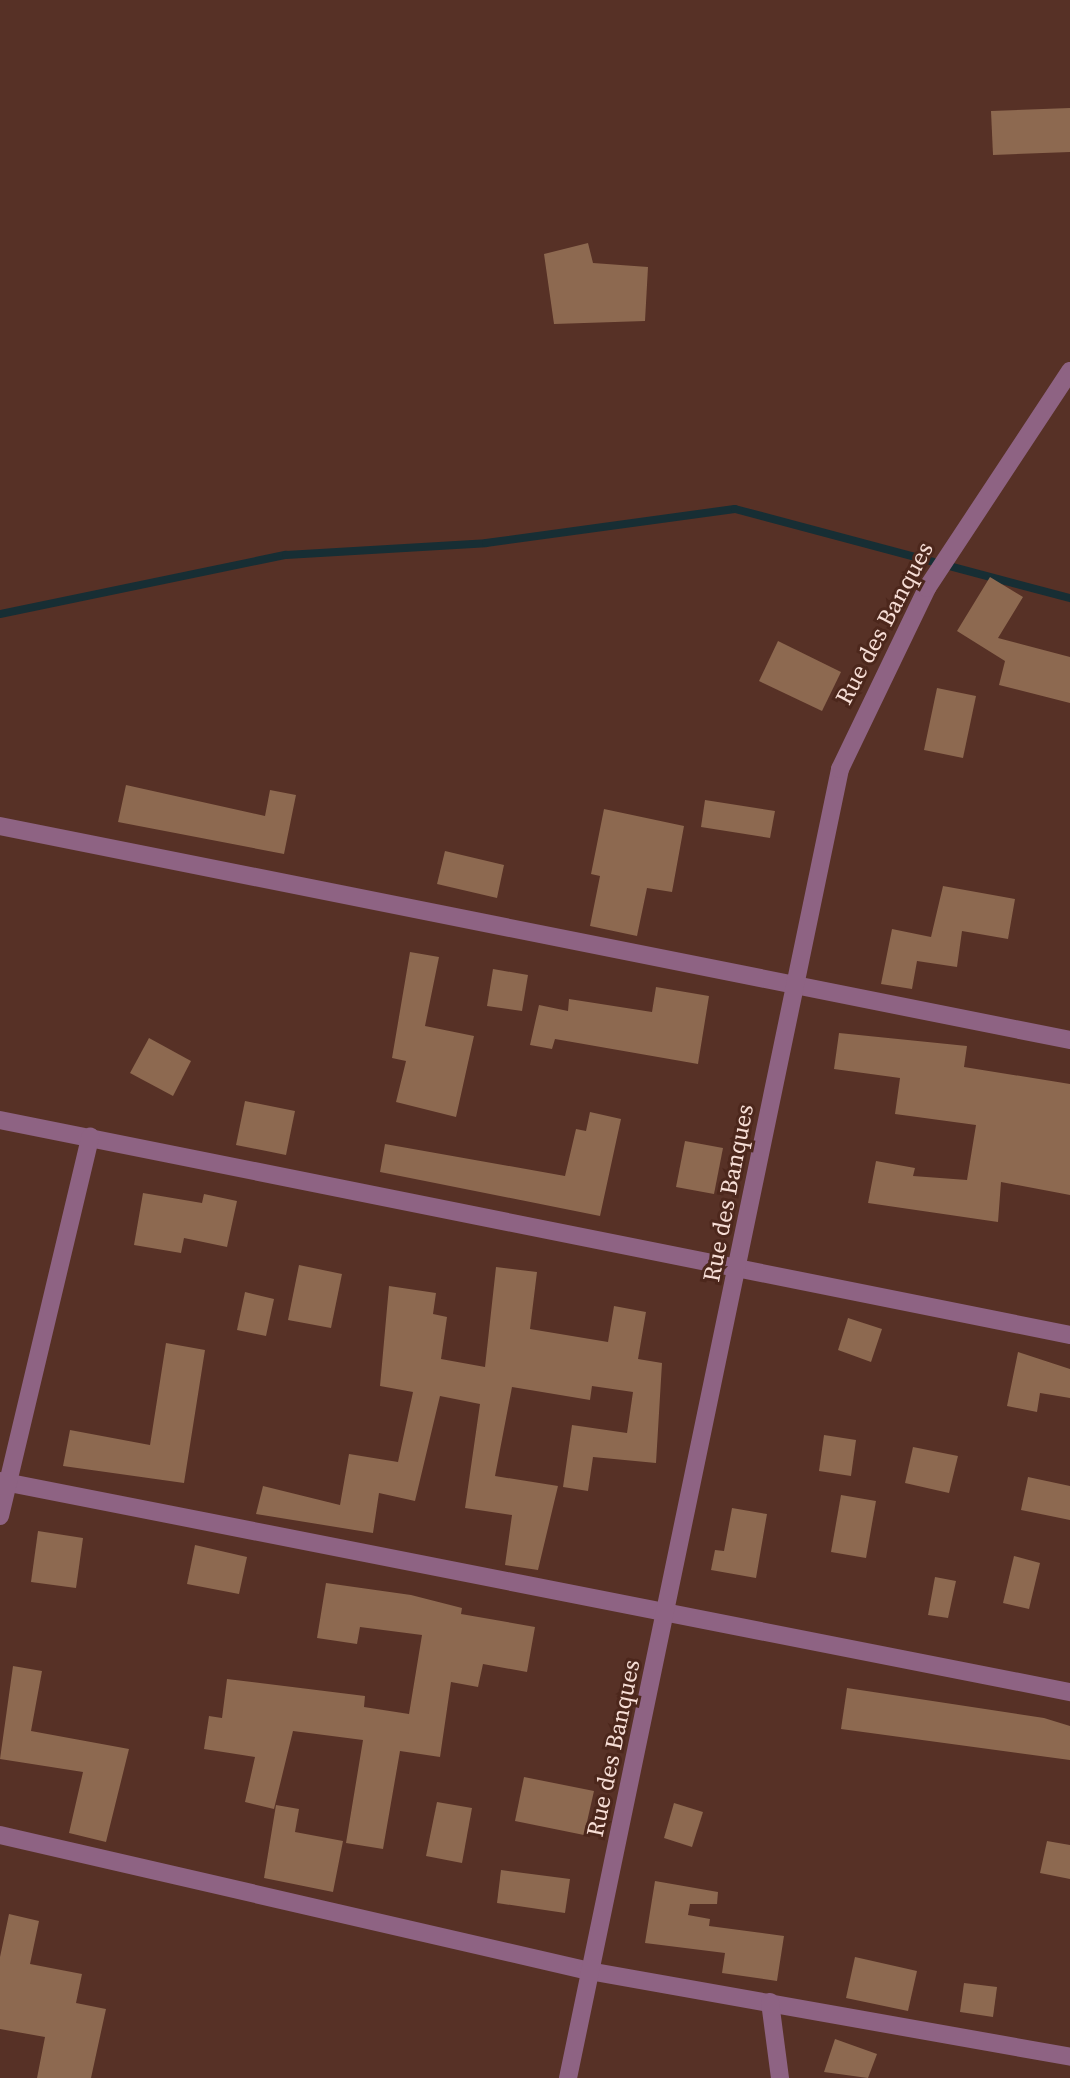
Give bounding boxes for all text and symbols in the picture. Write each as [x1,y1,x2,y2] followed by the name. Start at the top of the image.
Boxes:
[829,537,939,709] street label: Rue des Banques
[697,1102,759,1284] street label: Rue des Banques
[580,1657,646,1839] street label: Rue des Banques

